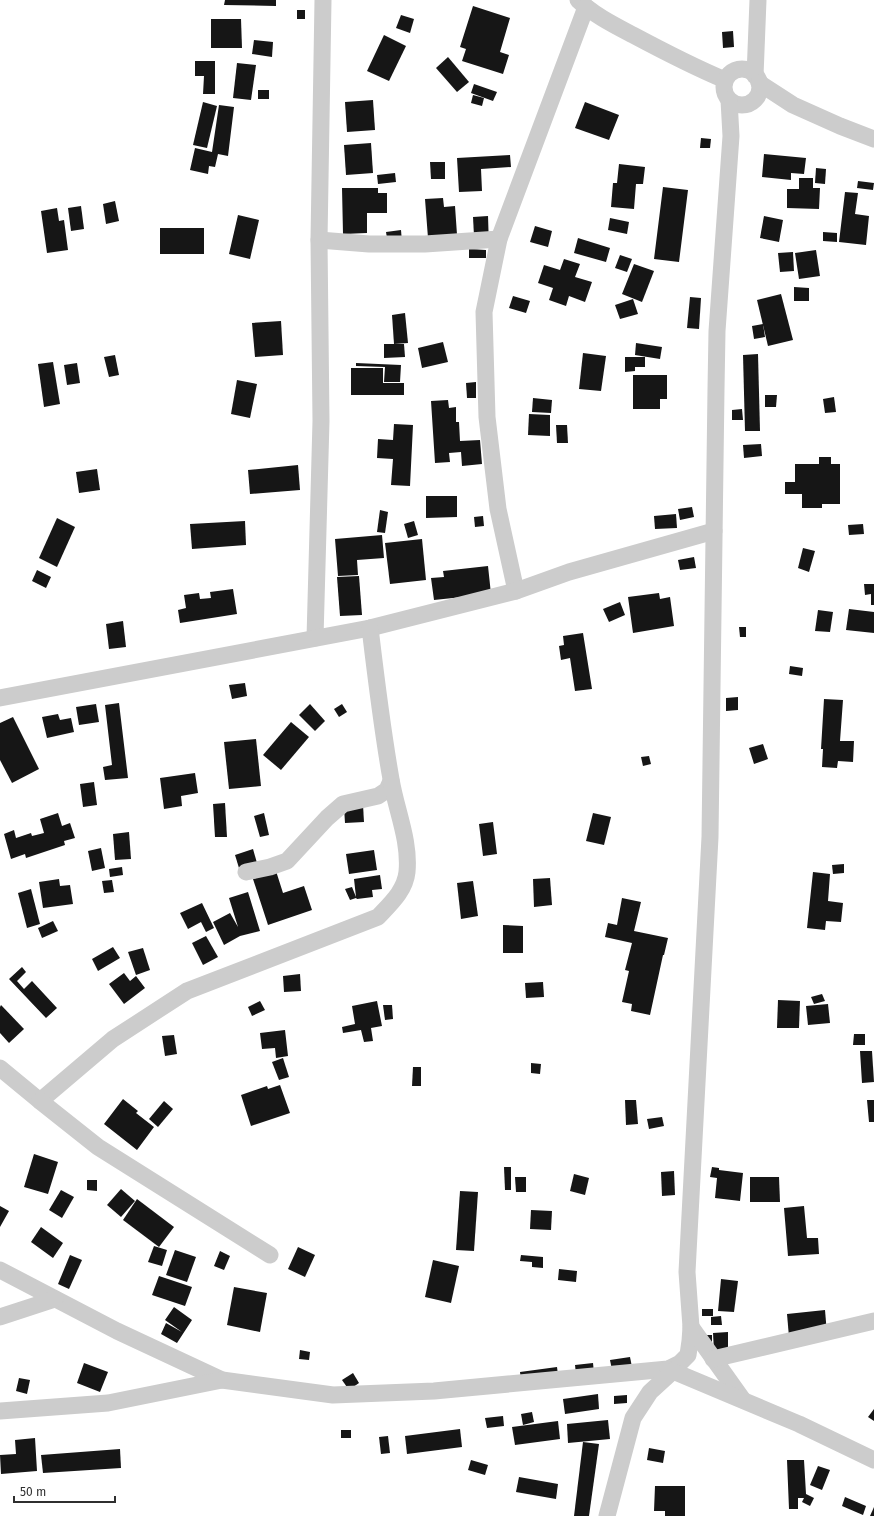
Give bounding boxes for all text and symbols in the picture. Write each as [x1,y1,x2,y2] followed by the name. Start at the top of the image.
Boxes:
[14,1478,115,1504] scale bar
[20,1485,46,1499] text: 50 m

